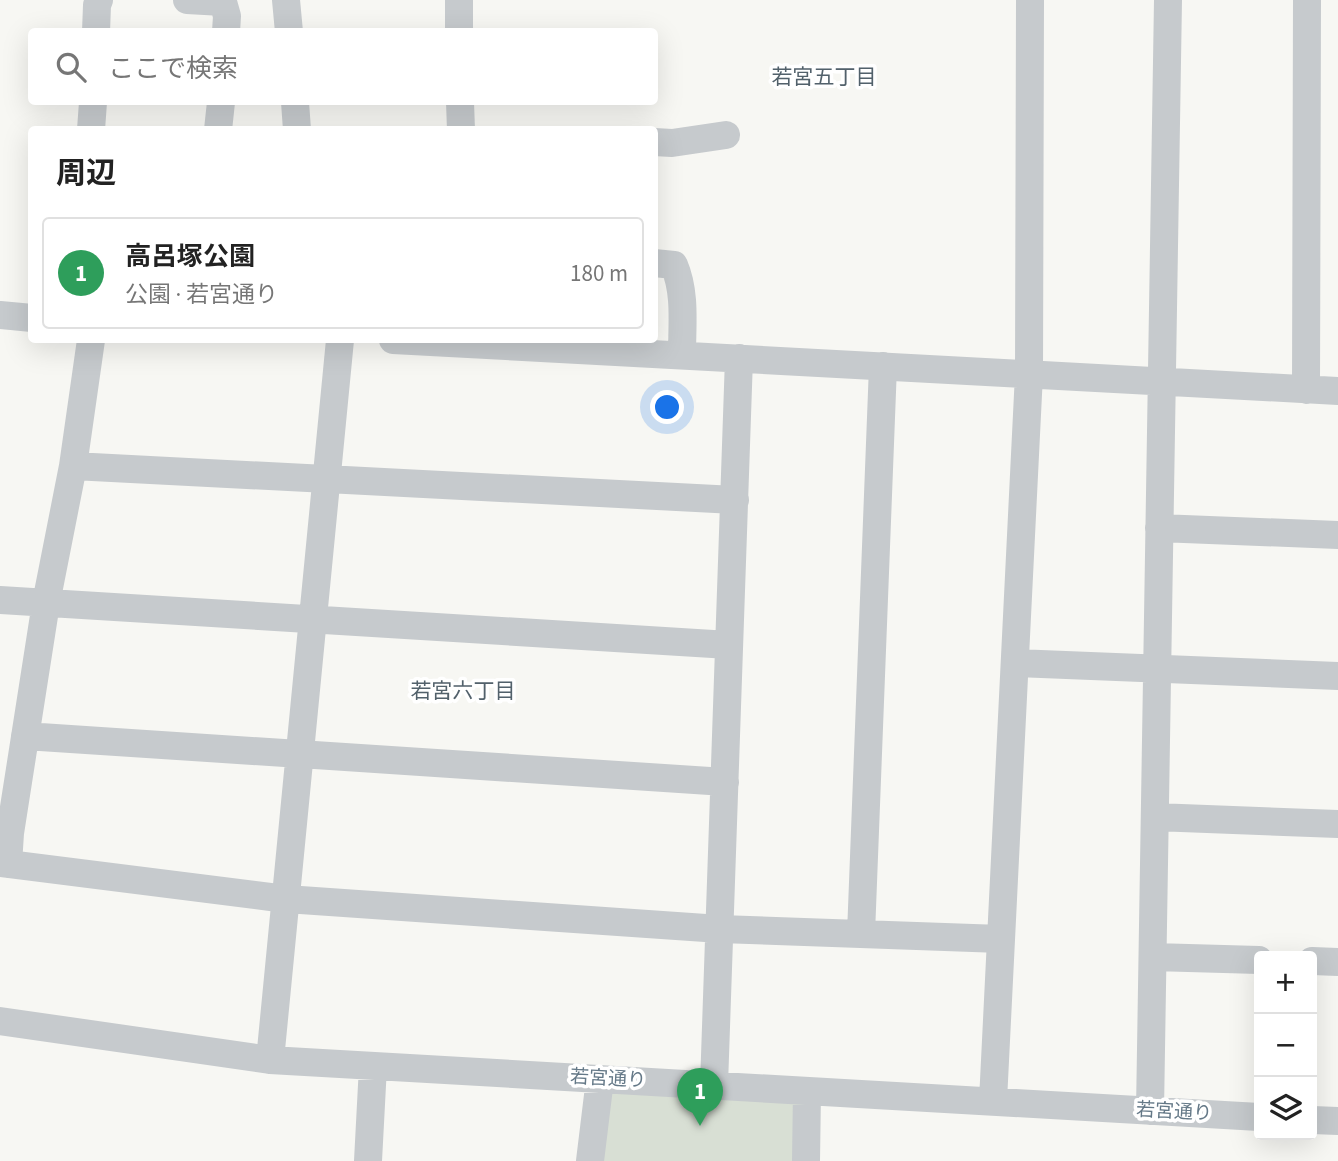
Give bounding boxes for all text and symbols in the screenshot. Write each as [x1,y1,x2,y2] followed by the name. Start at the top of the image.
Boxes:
[28,28,658,105] search box
[52,48,90,86] icon: search
[108,50,238,87] text: ここで検索
[772,62,877,92] district label: 若宮五丁目
[56,152,116,195] text: 周辺
[125,238,255,275] text: 高呂塚公園
[75,257,87,290] text: 1
[570,257,628,290] text: 180 m
[125,278,278,311] text: 公園 · 若宮通り
[650,390,684,424] your location
[411,676,516,706] district label: 若宮六丁目
[1254,951,1317,1140] map controls
[1254,951,1317,1014] button: +
[1254,1014,1317,1077] button: −
[569,1064,647,1094] street label: 若宮通り
[677,1068,723,1126] pin: 1
[1254,1077,1317,1140] button: layers
[1135,1097,1213,1127] street label: 若宮通り

